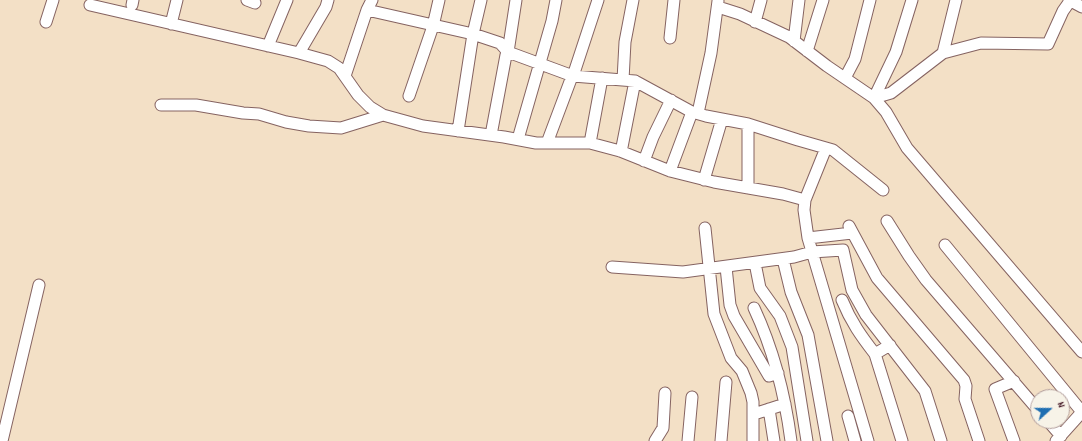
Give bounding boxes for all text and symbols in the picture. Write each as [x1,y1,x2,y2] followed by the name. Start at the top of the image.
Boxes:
[1030,389,1070,429] north arrow
[1052,400,1069,410] text: N

